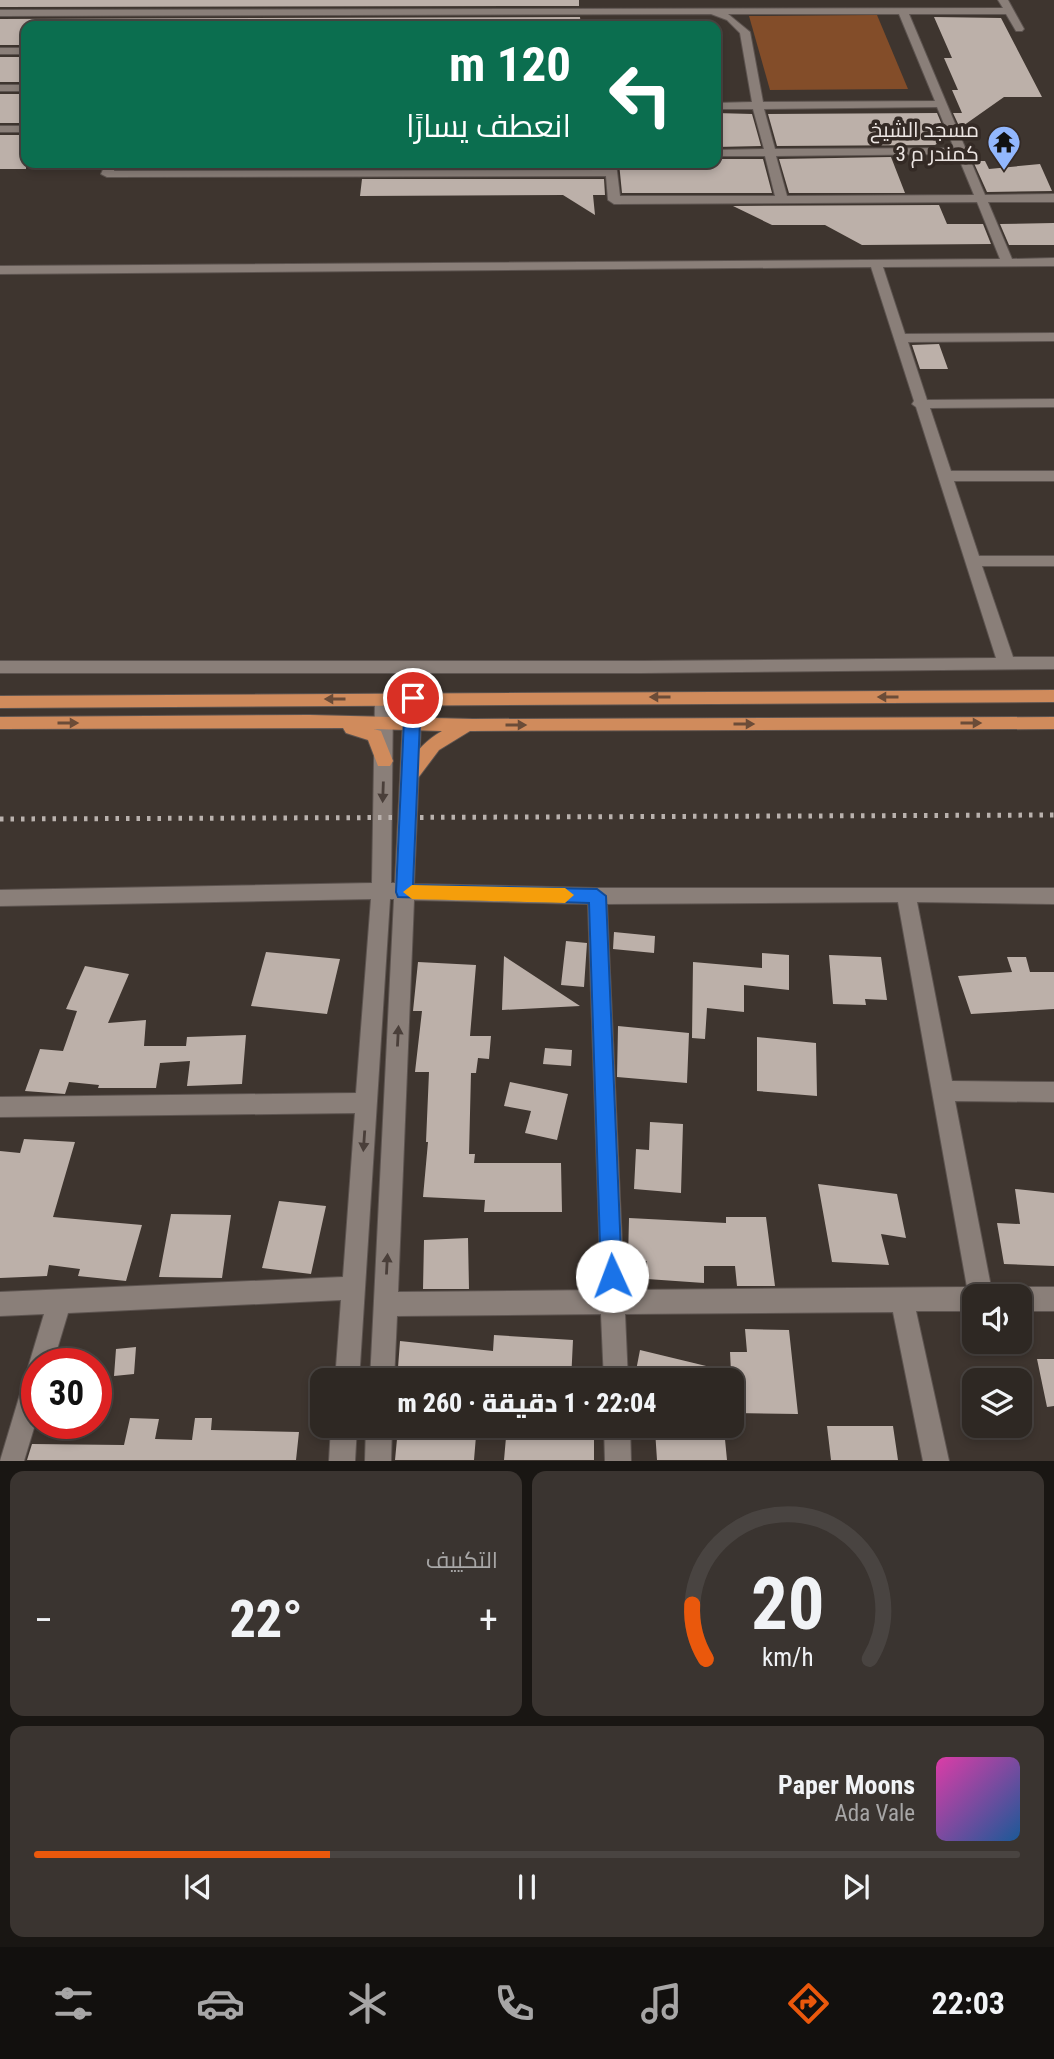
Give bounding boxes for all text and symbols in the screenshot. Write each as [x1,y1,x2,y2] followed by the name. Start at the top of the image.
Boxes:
[449,36,571,93] text: 120 m
[595,49,686,140] icon: left
[406,107,571,145] text: انعطف يسارًا
[870,118,979,168] place label: مسجد الشيخ كمندر م 3
[985,123,1023,172] temple icon: مسجد الشيخ كمندر م 3
[383,668,443,728] pin
[394,679,432,717] icon: arrive
[649,691,671,703] one-way arrow
[877,691,899,702] one-way arrow
[324,694,346,705] one-way arrow
[57,717,79,729] one-way arrow
[960,717,982,729] one-way arrow
[733,718,755,730] one-way arrow
[505,719,527,731] one-way arrow
[377,781,388,803] one-way arrow
[392,1025,403,1047] one-way arrow
[359,1130,370,1152] one-way arrow
[575,1239,649,1313] position arrow
[381,1252,392,1274] one-way arrow
[962,1284,1032,1438] map controls
[962,1284,1032,1354] button: sound
[21,1348,112,1439] speed limit sign: 30
[962,1368,1032,1438] button: layers
[397,1388,657,1418] text: 22:04 · 1 دقيقة · 260 m
[426,1547,498,1574] text: التكييف
[751,1562,825,1648] text: 20
[229,1589,303,1650] text: 22°
[34,1598,53,1642] text: −
[479,1598,498,1642] text: +
[762,1643,814,1672] text: km/h
[778,1770,915,1800] text: Paper Moons
[835,1800,915,1827] text: Ada Vale
[179,1868,217,1906] icon: previous
[508,1868,546,1906] icon: pause
[837,1868,875,1906] icon: next
[49,1979,98,2028] icon: filters
[196,1979,245,2028] icon: car
[343,1979,392,2028] icon: climate
[490,1979,539,2028] icon: phone
[637,1979,686,2028] icon: music
[784,1979,833,2028] icon: directions
[932,1984,1005,2022] text: 22:03

